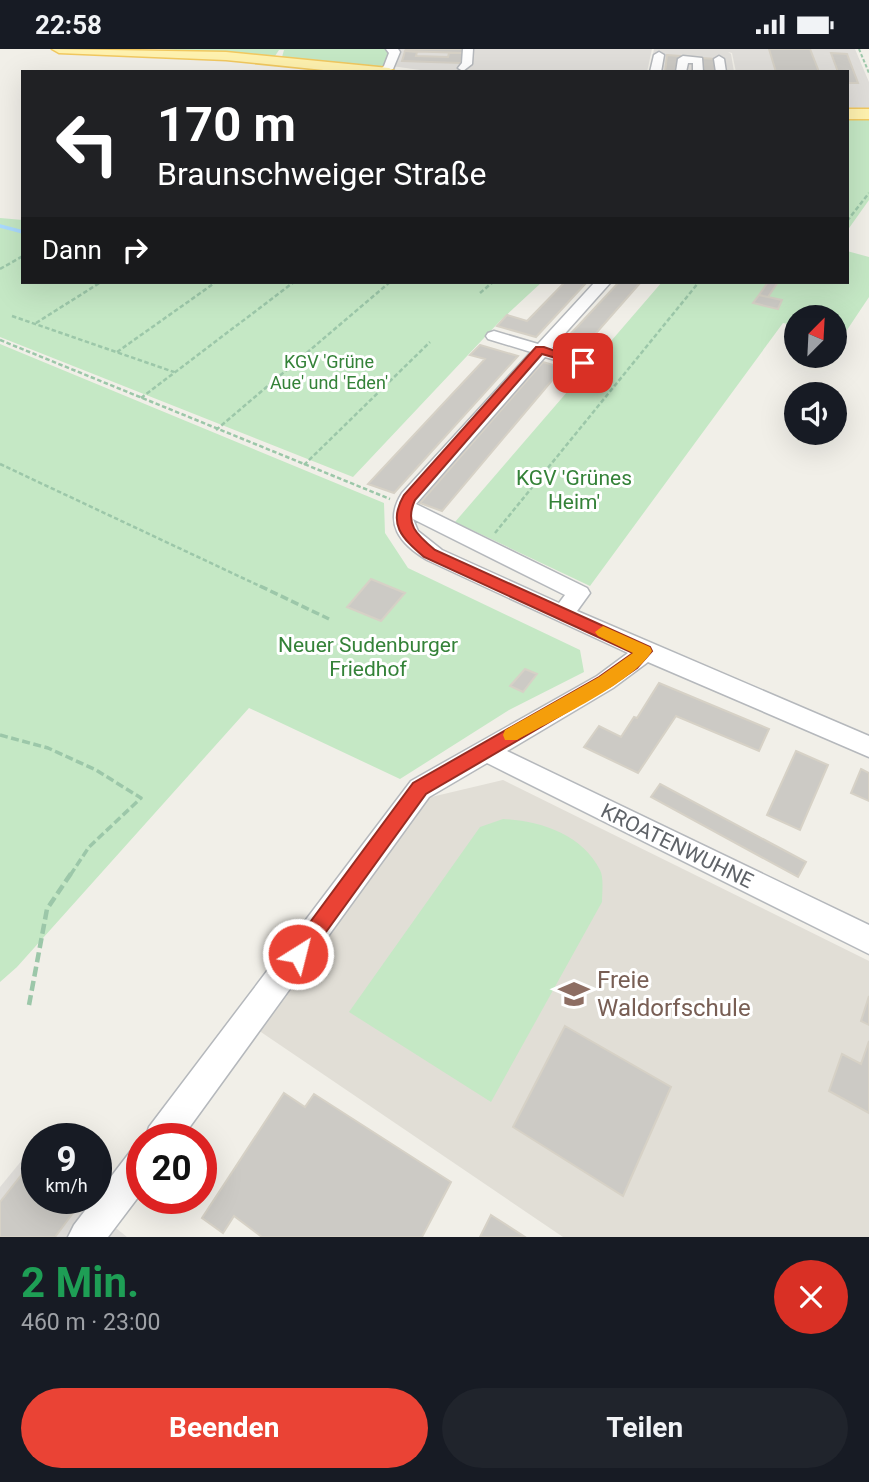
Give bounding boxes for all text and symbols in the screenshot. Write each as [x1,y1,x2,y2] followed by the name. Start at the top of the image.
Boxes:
[35,10,102,40] text: 22:58
[157,96,296,153] text: 170 m
[42,98,133,189] icon: left
[157,155,486,193] text: Braunschweiger Straße
[116,231,154,269] icon: right
[42,235,102,265] text: Dann
[784,305,847,367] north arrow
[784,305,847,445] map controls
[553,333,613,393] pin
[564,344,602,382] icon: arrive
[270,351,388,393] park label: KGV 'Grüne Aue' und 'Eden'
[784,382,847,445] button: sound
[516,466,632,514] park label: KGV 'Grünes Heim'
[278,633,458,681] park label: Neuer Sudenburger Friedhof
[597,799,757,893] street label: KROATENWUHNE
[261,917,335,991] position arrow
[597,966,751,1022] place label: Freie Waldorfschule
[557,977,591,1011] school or university icon: Freie Waldorfschule
[126,1123,217,1214] speed limit sign: 20
[56,1139,77,1180] text: 9
[45,1175,88,1196] text: km/h
[21,1258,139,1307] text: 2 Min.
[774,1260,848,1334] button: close
[21,1309,160,1336] text: 460 m · 23:00
[21,1388,428,1468] button: Beenden
[442,1388,848,1468] button: Teilen

